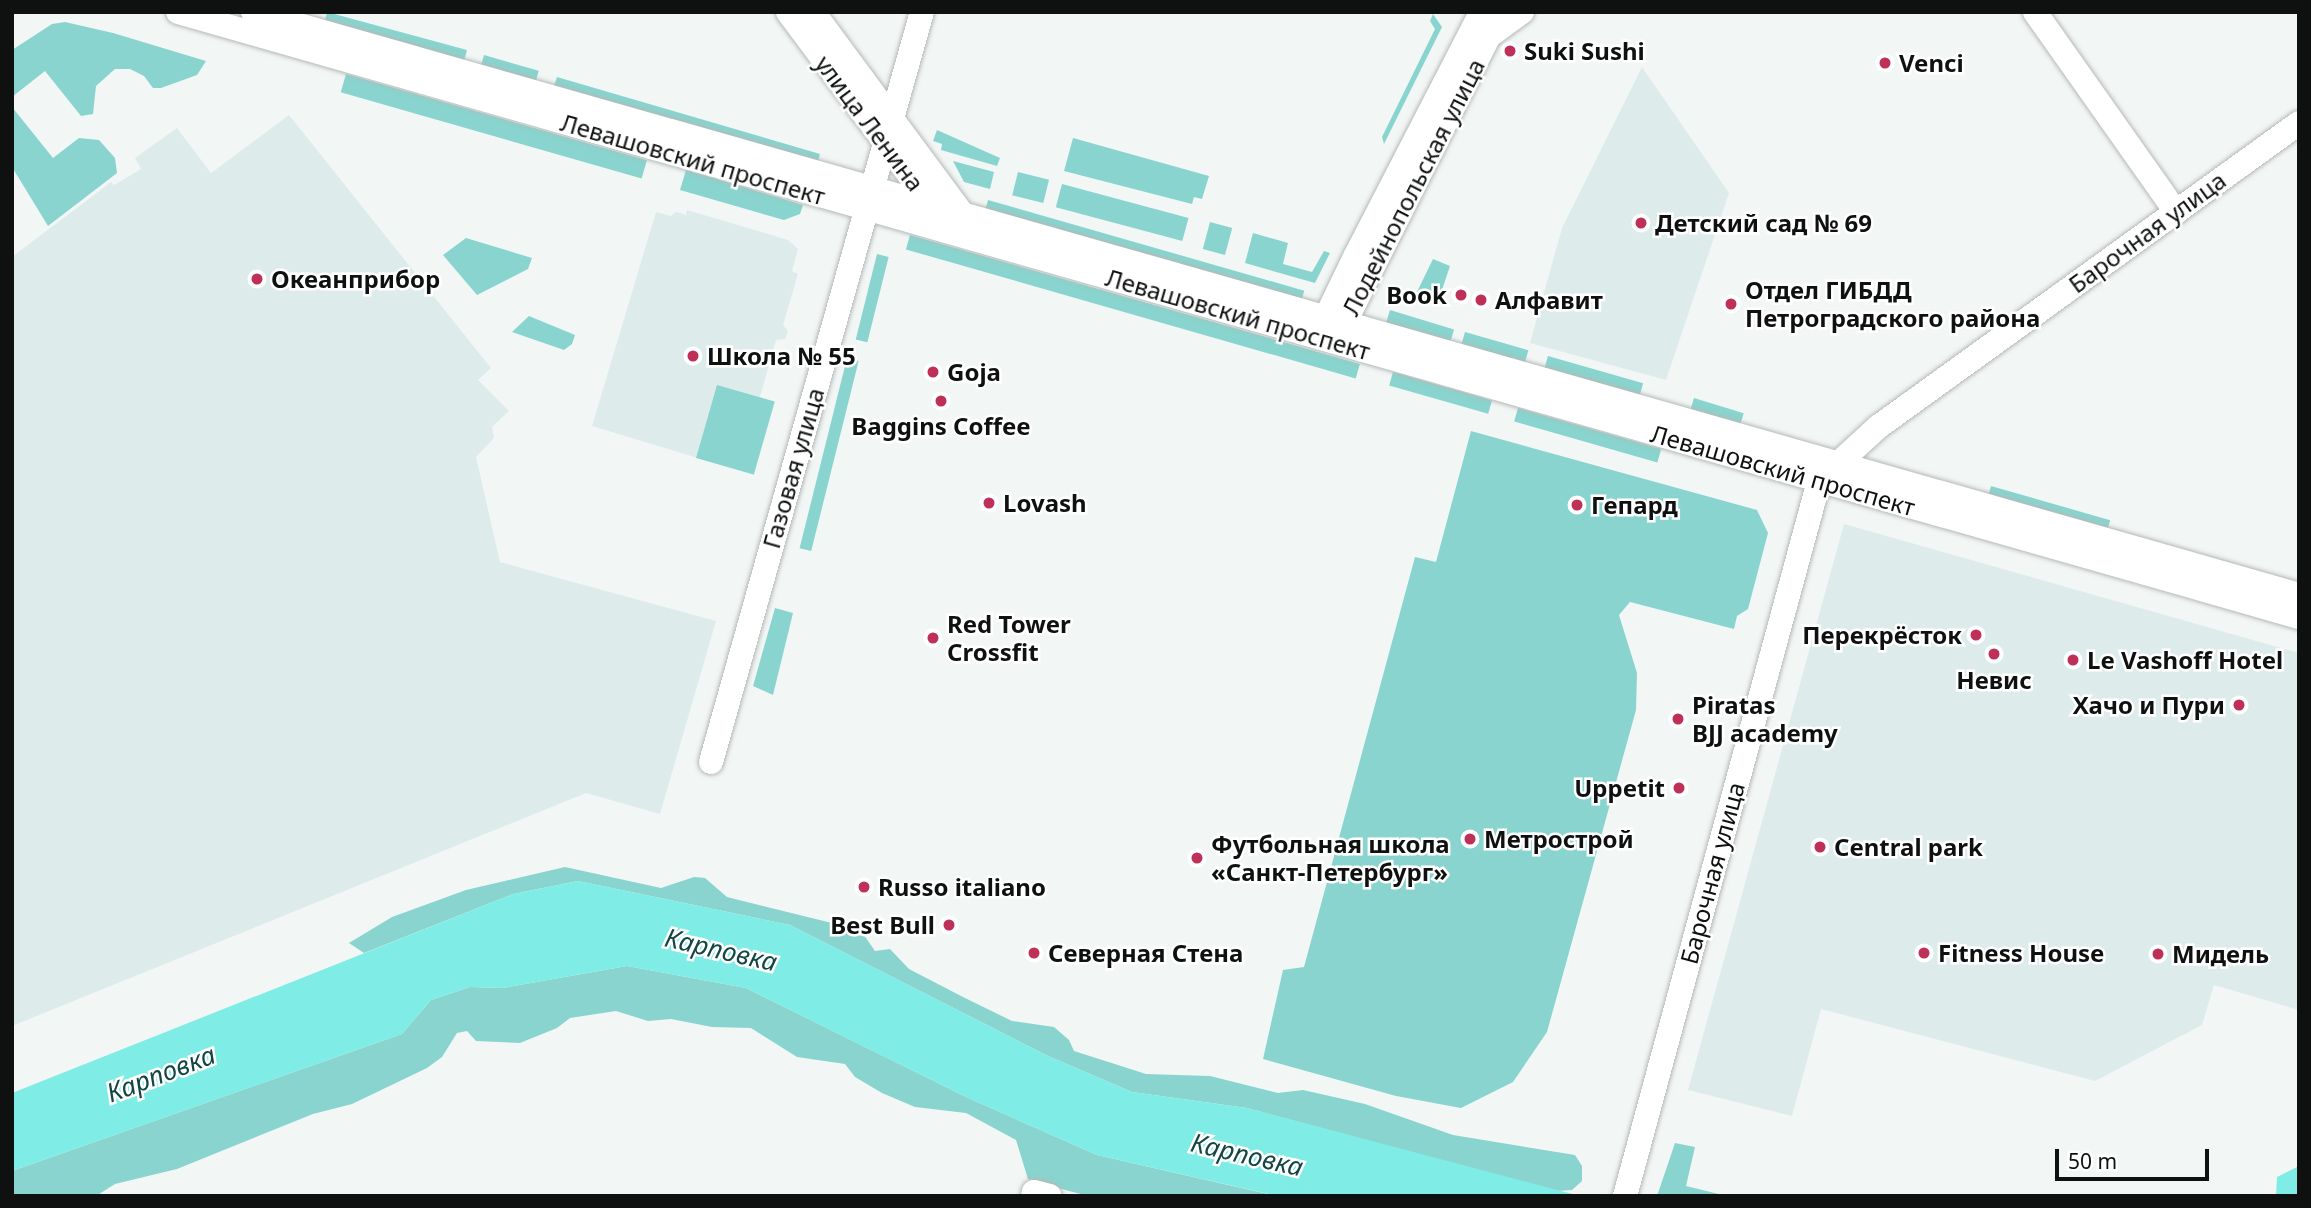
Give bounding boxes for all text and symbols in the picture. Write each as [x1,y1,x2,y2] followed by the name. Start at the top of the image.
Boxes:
[1524,37,1645,65] place label: Suki Sushi
[1502,43,1518,59] marker: Suki Sushi
[1899,49,1964,77] place label: Venci
[810,50,930,196] street label: улица Ленина
[1336,54,1490,320] street label: Лодейнопольская улица
[1877,55,1893,71] marker: Venci
[558,107,828,211] street label: Левашовский проспект
[2063,165,2231,299] street label: Барочная улица
[1655,209,1872,237] place label: Детский сад № 69
[1633,215,1649,231] marker: Детский сад № 69
[1103,262,1373,366] street label: Левашовский проспект
[271,265,440,293] place label: Океанприбор
[249,271,265,287] marker: Океанприбор
[1745,276,2040,332] place label: Отдел ГИБДД Петроградского района
[1386,281,1447,309] place label: Book
[1495,286,1603,314] place label: Алфавит
[1453,287,1469,303] marker: Book
[1473,292,1489,308] marker: Алфавит
[1723,296,1739,312] marker: Отдел ГИБДД Петроградского района
[707,342,856,370] place label: Школа № 55
[685,348,701,364] marker: Школа № 55
[947,358,1001,386] place label: Goja
[925,364,941,380] marker: Goja
[756,384,830,552] street label: Газовая улица
[933,393,949,409] marker: Baggins Coffee
[851,412,1031,440] place label: Baggins Coffee
[1648,418,1918,522] street label: Левашовский проспект
[1003,489,1087,517] place label: Lovash
[1591,491,1678,519] place label: Гепард
[981,495,997,511] marker: Lovash
[1569,497,1585,513] marker: Гепард
[947,610,1071,666] place label: Red Tower Crossfit
[1802,621,1962,649] place label: Перекрёсток
[1968,627,1984,643] marker: Перекрёсток
[925,630,941,646] marker: Red Tower Crossfit
[1986,646,2002,662] marker: Невис
[2087,646,2283,674] place label: Le Vashoff Hotel
[2065,652,2081,668] marker: Le Vashoff Hotel
[1956,666,2032,694] place label: Невис
[1692,691,1838,747] place label: Piratas BJJ academy
[2073,691,2225,719] place label: Хачо и Пури
[2231,697,2247,713] marker: Хачо и Пури
[1670,711,1686,727] marker: Piratas BJJ academy
[1574,774,1665,802] place label: Uppetit
[1674,779,1750,967] street label: Барочная улица
[1671,780,1687,796] marker: Uppetit
[1484,825,1634,853] place label: Метрострой
[1211,830,1450,886] place label: Футбольная школа «Санкт-Петербург»
[1462,831,1478,847] marker: Метрострой
[1834,833,1983,861] place label: Central park
[1812,839,1828,855] marker: Central park
[1189,850,1205,866] marker: Футбольная школа «Санкт-Петербург»
[878,873,1046,901] place label: Russo italiano
[856,879,872,895] marker: Russo italiano
[830,911,935,939] place label: Best Bull
[941,917,957,933] marker: Best Bull
[662,922,780,978] water label: Карповка
[1048,939,1243,967] place label: Северная Стена
[1938,939,2104,967] place label: Fitness House
[2172,940,2269,968] place label: Мидель
[1026,945,1042,961] marker: Северная Стена
[1916,945,1932,961] marker: Fitness House
[2150,946,2166,962] marker: Мидель
[102,1039,220,1109] water label: Карповка
[1188,1127,1306,1183] water label: Карповка
[2059,1134,2213,1178] scale bar
[2068,1147,2117,1175] text: 50 m

